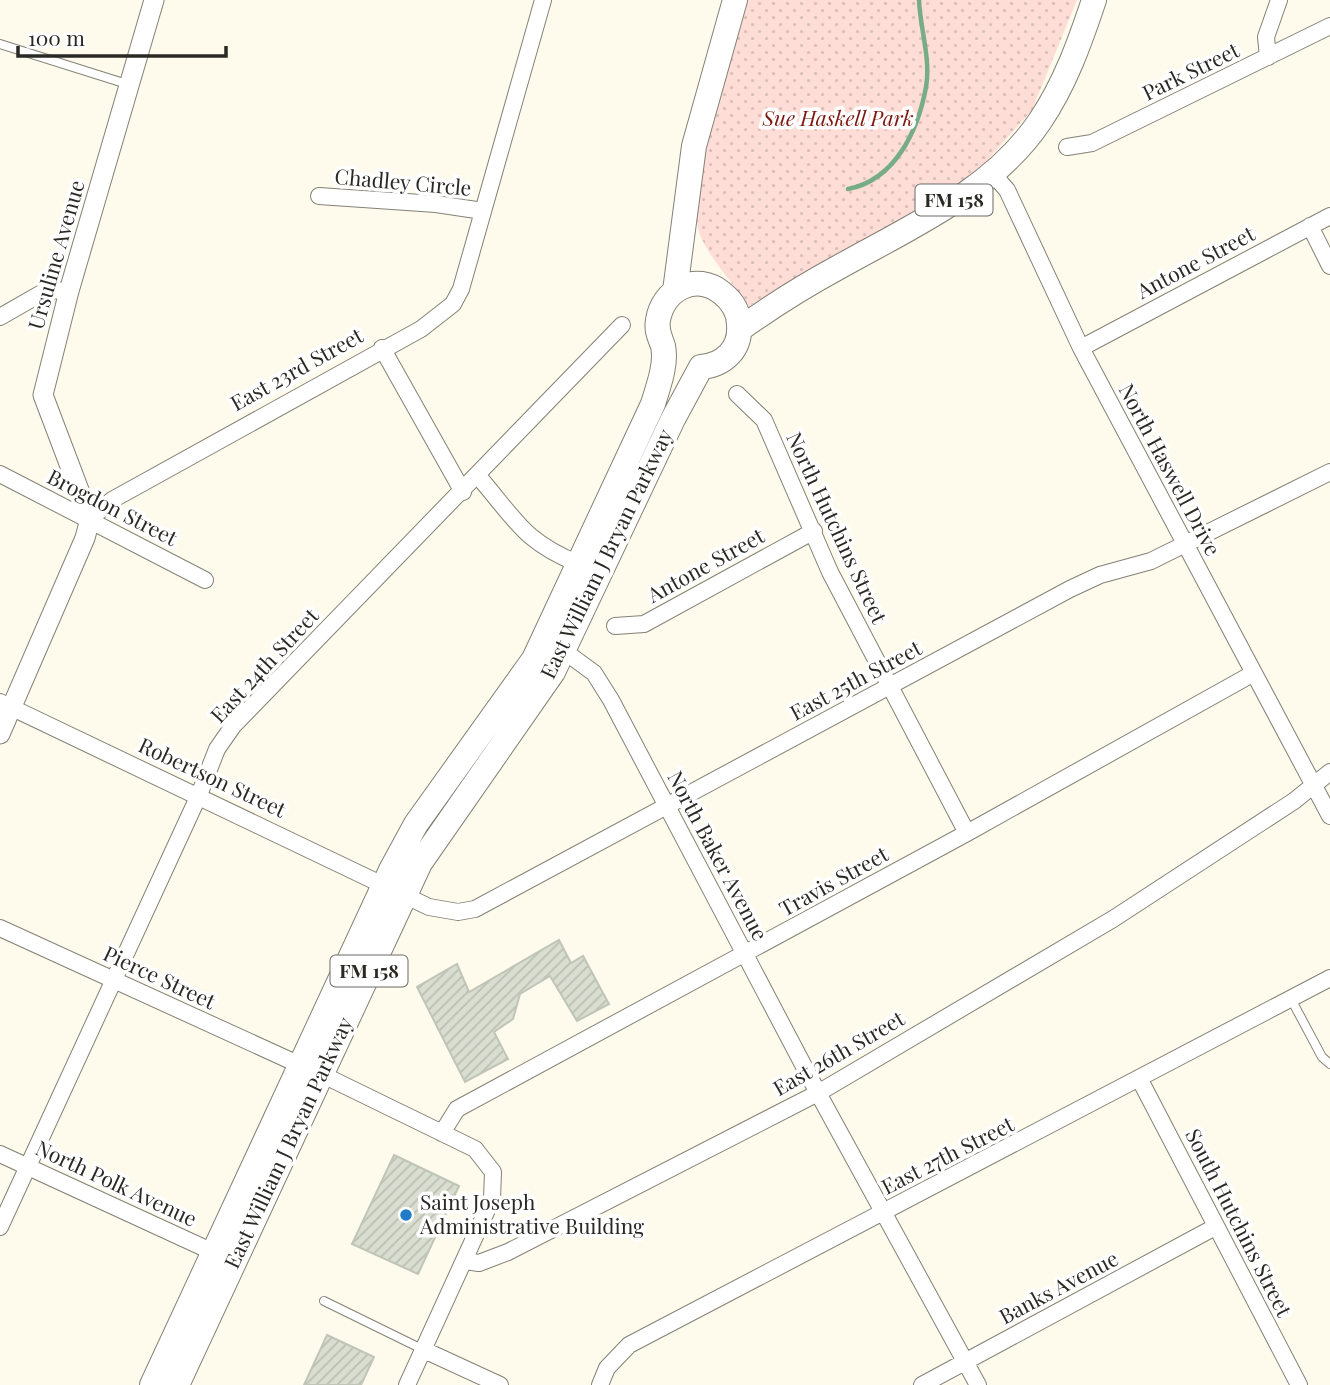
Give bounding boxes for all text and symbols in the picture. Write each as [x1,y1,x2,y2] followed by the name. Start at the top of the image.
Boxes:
[18,14,226,58] scale bar
[28,23,85,51] text: 100 m
[1137,34,1244,106] street label: Park Street
[761,103,914,131] park label: Sue Haskell Park
[334,161,473,201] street label: Chadley Circle
[20,177,90,332] street label: Ursuline Avenue
[916,184,992,216] road number: FM 158
[1130,218,1259,304] street label: Antone Street
[225,320,368,416] street label: East 23rd Street
[1114,378,1228,560] street label: North Haswell Drive
[532,423,678,683] street label: East William J Bryan Parkway
[781,427,895,628] street label: North Hutchins Street
[43,461,183,551] street label: Brogdon Street
[641,520,769,608] street label: Antone Street
[203,601,324,728] street label: East 24th Street
[784,633,926,726] street label: East 25th Street
[135,730,292,823] street label: Robertson Street
[662,765,775,945] street label: North Baker Avenue
[774,839,893,922] street label: Travis Street
[99,938,221,1015] street label: Pierce Street
[330,956,408,987] road number: FM 158
[767,1003,909,1101] street label: East 26th Street
[216,1011,358,1272] street label: East William J Bryan Parkway
[876,1109,1019,1200] street label: East 27th Street
[1180,1123,1300,1321] street label: South Hutchins Street
[32,1133,202,1232] street label: North Polk Avenue
[419,1187,644,1239] place label: Saint Joseph Administrative Building
[398,1207,414,1223] marker: Saint Joseph Administrative Building
[994,1243,1122,1329] street label: Banks Avenue

